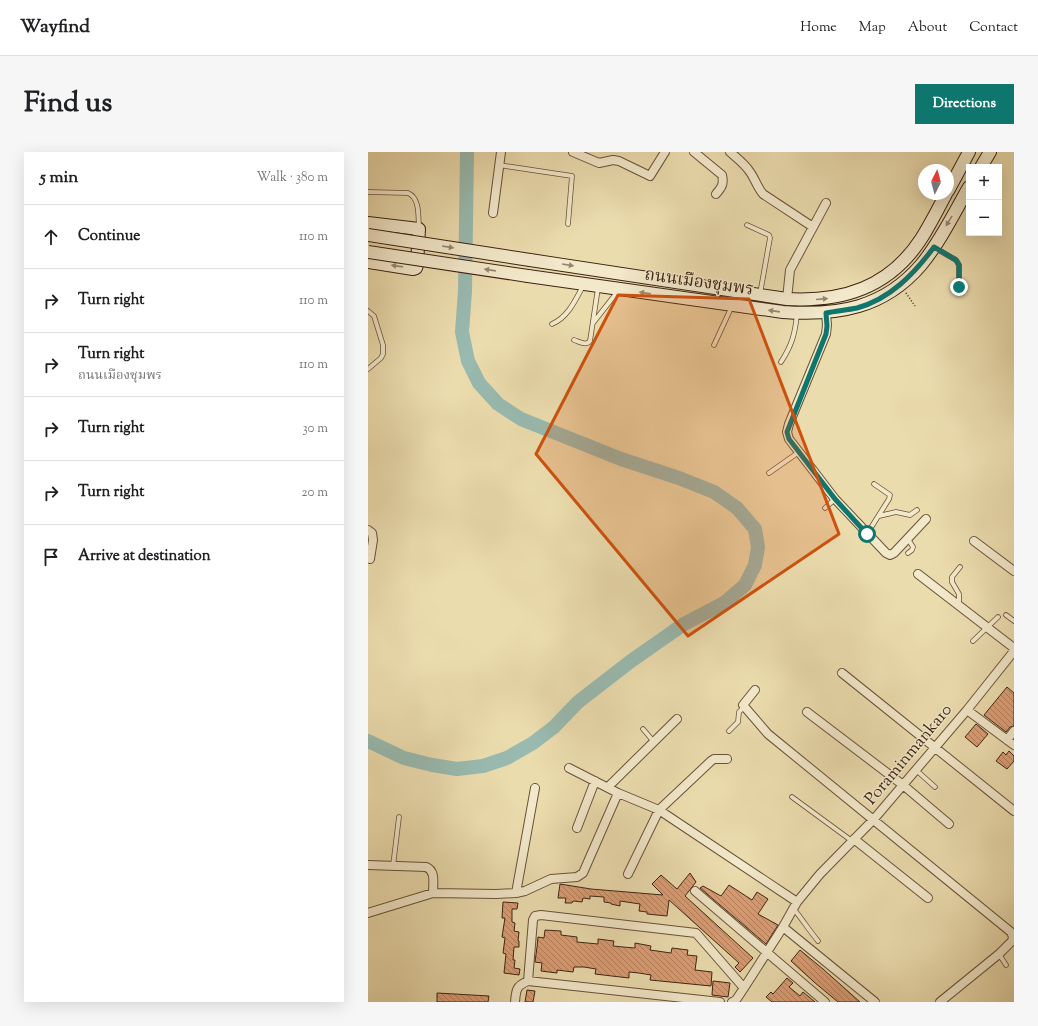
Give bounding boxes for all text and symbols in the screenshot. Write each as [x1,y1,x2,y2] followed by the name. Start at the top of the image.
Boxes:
[20,14,90,41] text: Wayfind
[800,18,837,38] text: Home
[859,18,886,38] text: Map
[908,18,947,38] text: About
[969,18,1018,38] text: Contact
[24,84,112,124] text: Find us
[915,84,1014,124] button: Directions
[918,164,954,200] north arrow
[966,164,1002,236] map controls
[966,164,1002,200] button: +
[40,166,78,190] text: 5 min
[257,169,328,187] text: Walk · 380 m
[966,200,1002,236] button: −
[946,215,953,227] one-way arrow
[40,226,62,248] icon: ahead
[78,226,140,247] text: Continue
[299,228,328,246] text: 110 m
[442,244,454,250] one-way arrow
[391,263,403,269] one-way arrow
[562,263,574,269] one-way arrow
[643,263,755,303] street label: ถนนเมืองชุมพร
[484,267,496,273] one-way arrow
[950,278,968,296] route end
[40,290,62,312] icon: right
[78,290,144,311] text: Turn right
[639,290,651,296] one-way arrow
[299,292,328,310] text: 110 m
[816,296,828,302] one-way arrow
[768,308,780,314] one-way arrow
[78,344,144,365] text: Turn right
[40,354,62,376] icon: right
[299,356,328,374] text: 110 m
[78,367,162,385] text: ถนนเมืองชุมพร
[40,418,62,440] icon: right
[78,418,144,439] text: Turn right
[302,420,328,438] text: 30 m
[40,482,62,504] icon: right
[78,482,144,503] text: Turn right
[302,484,328,502] text: 20 m
[858,525,876,543] route start
[40,546,62,568] icon: arrive
[78,546,211,567] text: Arrive at destination
[860,699,958,811] street label: Poraminmanka10

